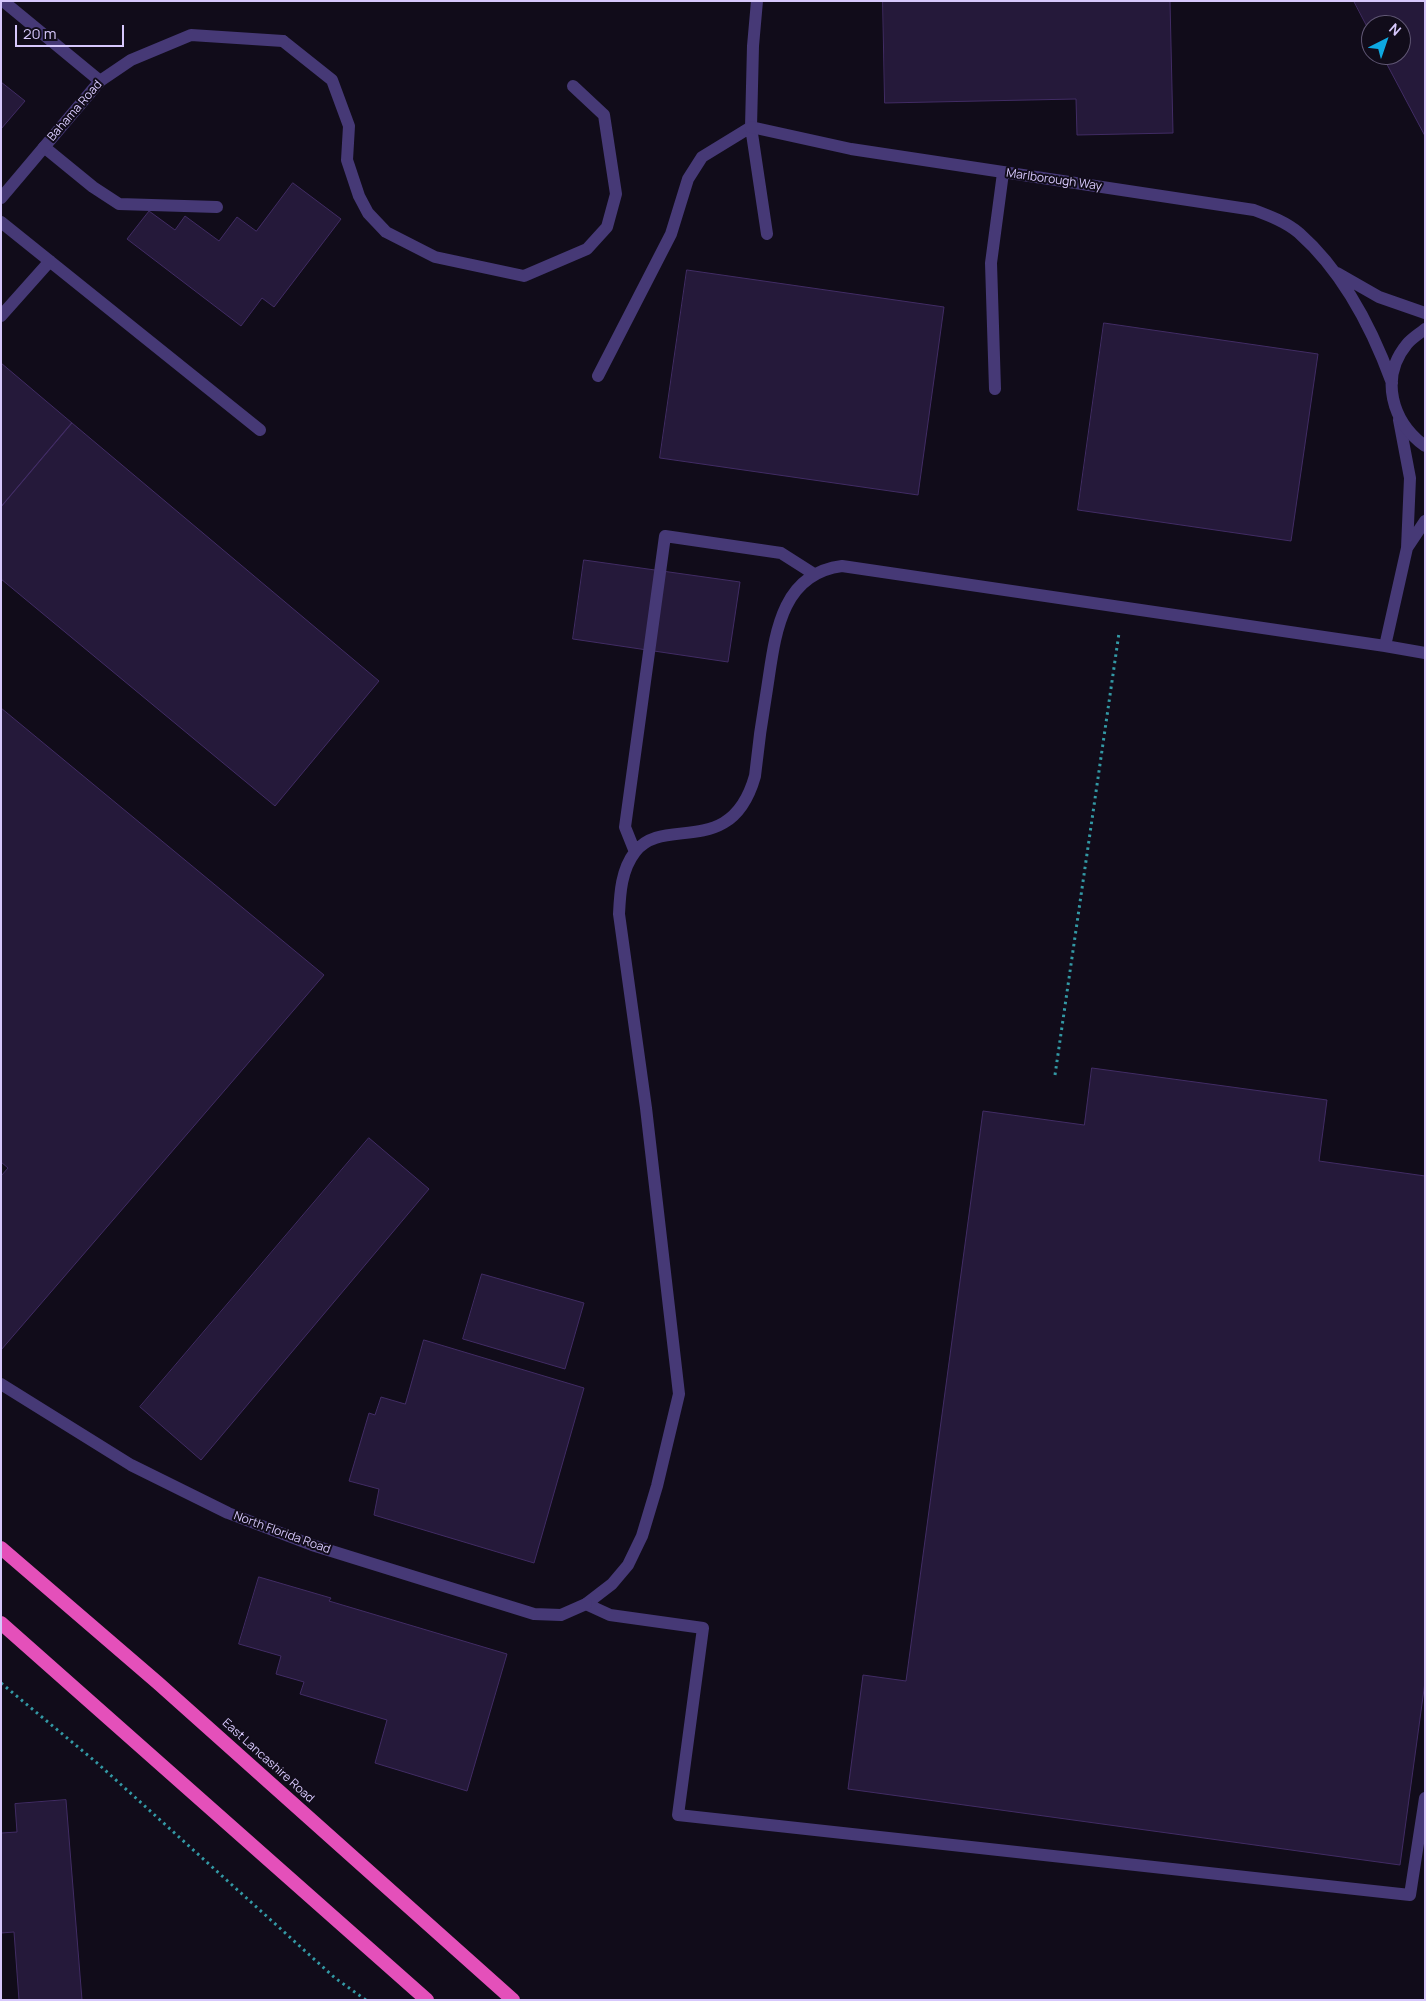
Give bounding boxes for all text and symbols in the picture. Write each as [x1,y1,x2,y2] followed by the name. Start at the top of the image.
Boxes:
[18,15,126,47] scale bar
[1361,15,1411,65] north arrow
[1385,19,1406,40] text: N
[23,23,56,44] text: 20 m
[45,78,105,144] street label: Bahama Road
[1005,166,1103,194] street label: Marlborough Way
[232,1509,332,1557] street label: North Florida Road
[219,1716,317,1806] street label: East Lancashire Road

